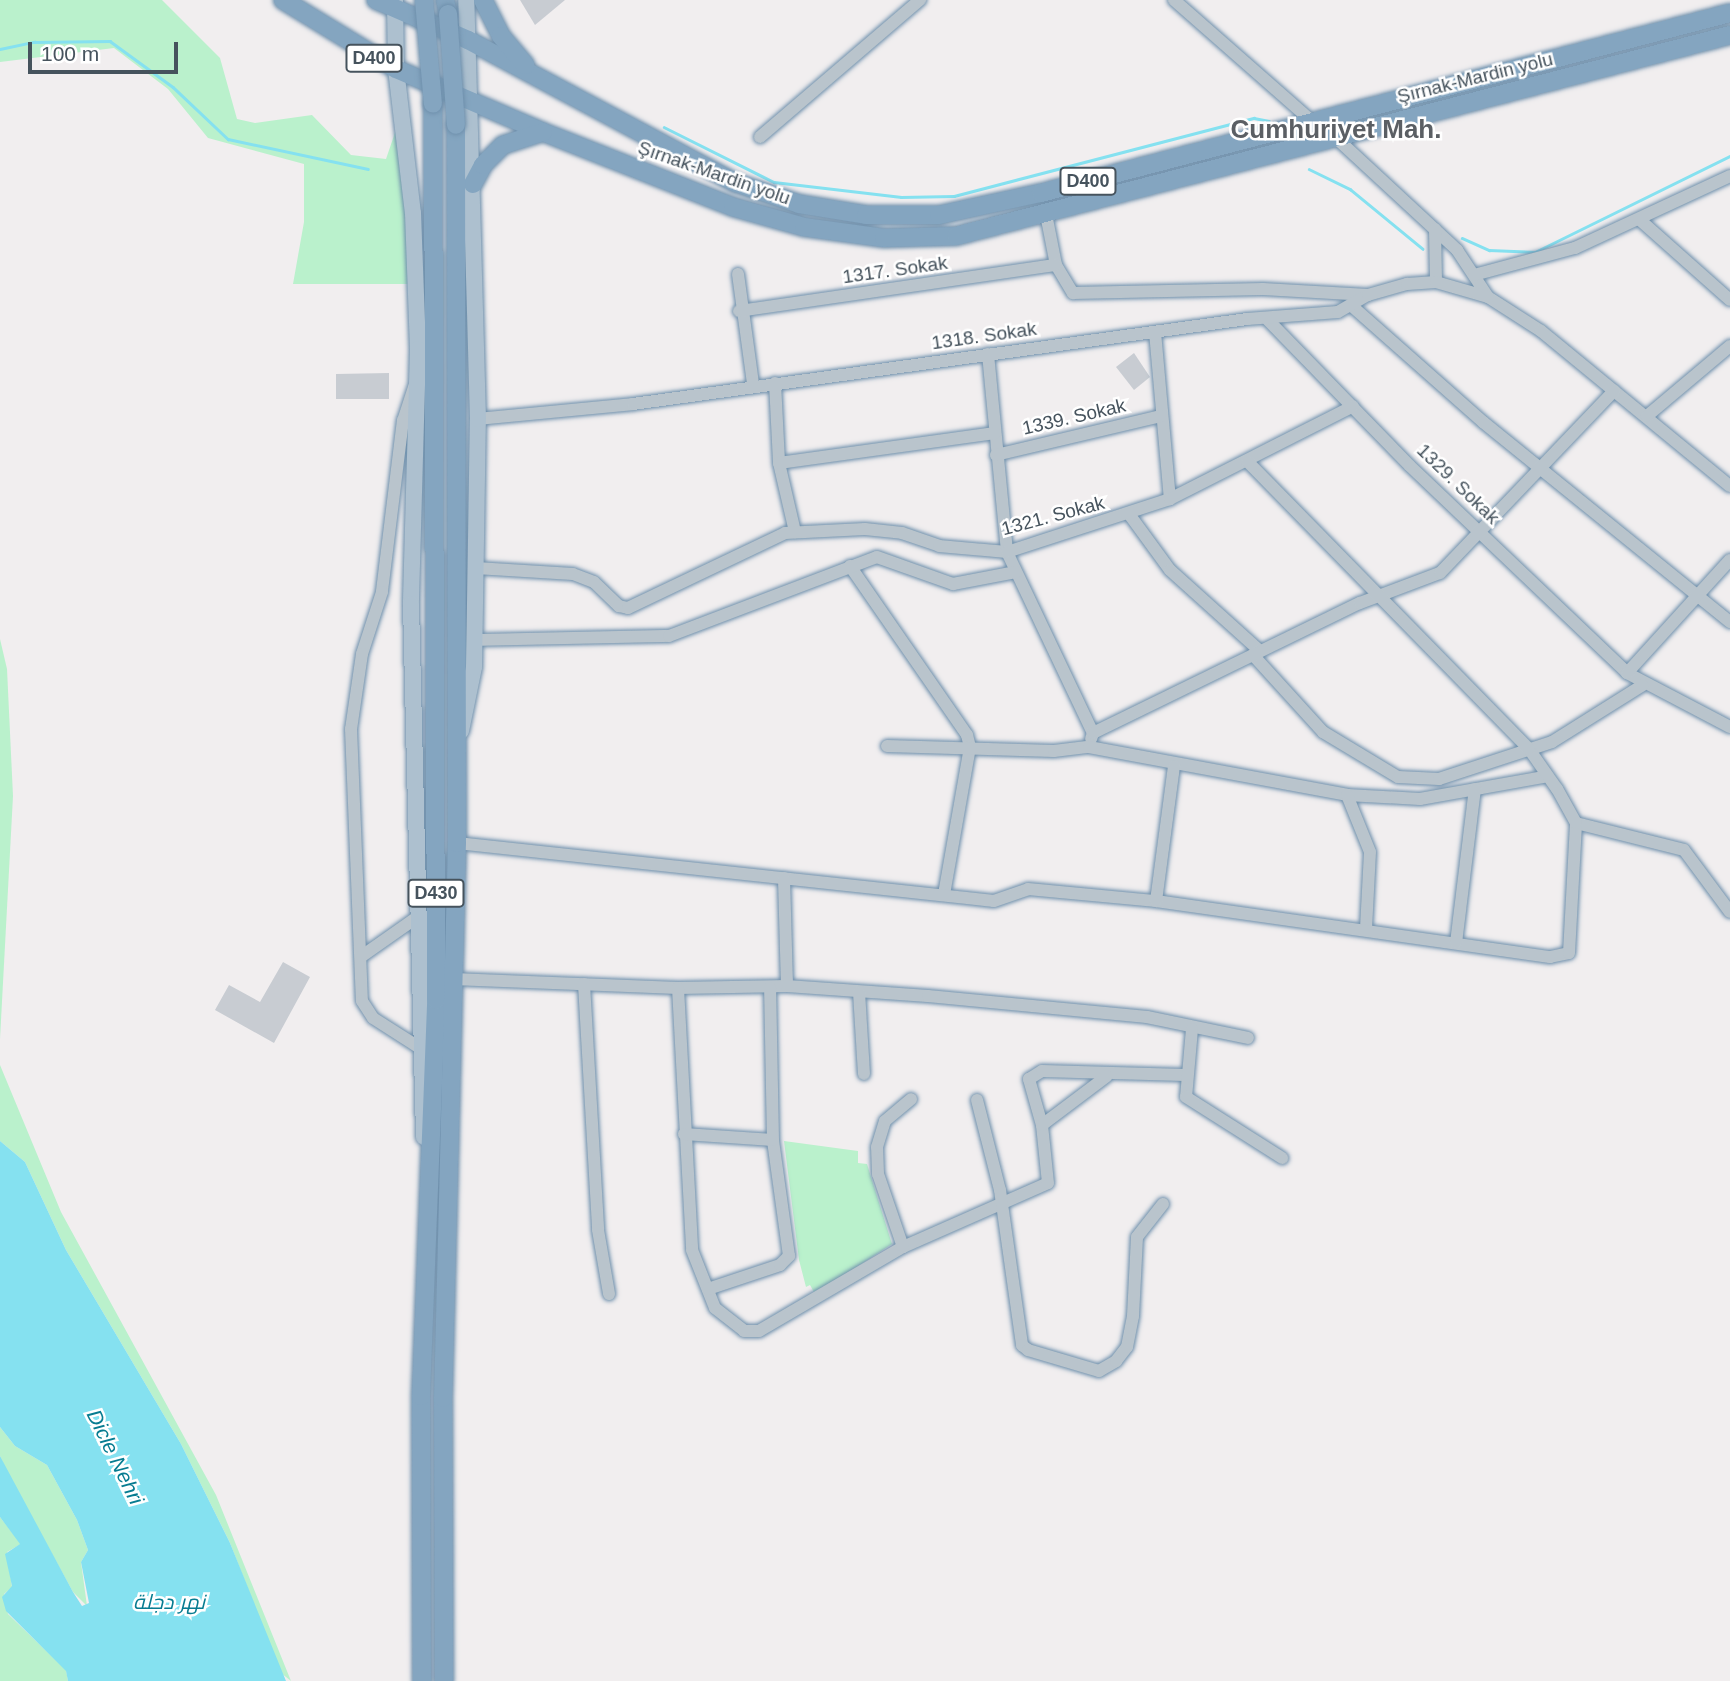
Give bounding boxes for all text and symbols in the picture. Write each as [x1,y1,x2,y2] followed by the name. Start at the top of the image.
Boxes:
[32,28,182,72] scale bar
[41,42,99,65] text: 100 m
[344,44,404,72] road number: D400
[1395,48,1555,108] street label: Şırnak-Mardin yolu
[1231,114,1441,146] district label: Cumhuriyet Mah.
[635,136,793,210] street label: Şırnak-Mardin yolu
[1058,166,1118,196] road number: D400
[841,251,949,289] street label: 1317. Sokak
[930,317,1038,355] street label: 1318. Sokak
[1020,394,1128,440] street label: 1339. Sokak
[1412,439,1504,529] street label: 1329. Sokak
[999,491,1107,541] street label: 1321. Sokak
[406,878,466,908] road number: D430
[81,1405,149,1509] water label: Dicle Nehri
[133,1589,205,1615] water label: نهر دجلة

